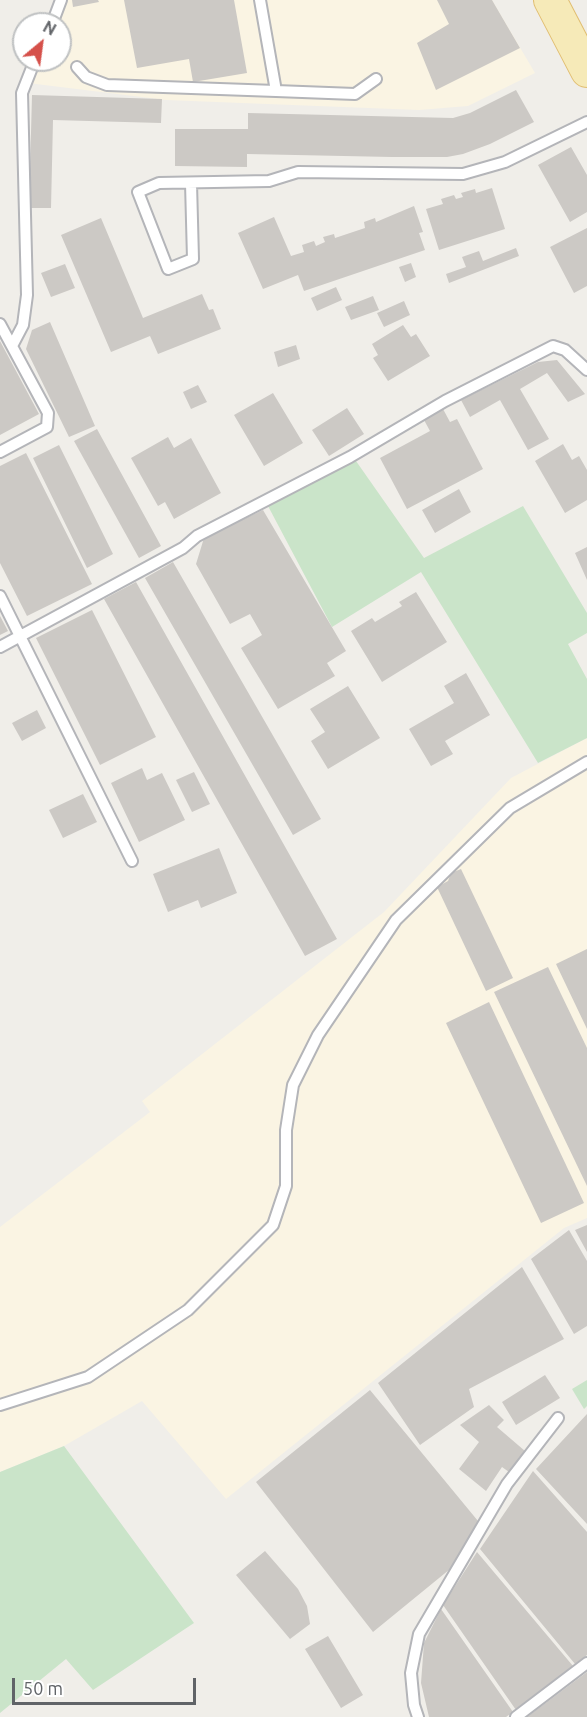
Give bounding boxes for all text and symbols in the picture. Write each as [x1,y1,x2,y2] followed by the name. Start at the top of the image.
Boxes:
[12,12,72,72] north arrow
[40,17,59,39] text: N
[15,1666,200,1704] scale bar
[23,1678,63,1698] text: 50 m

